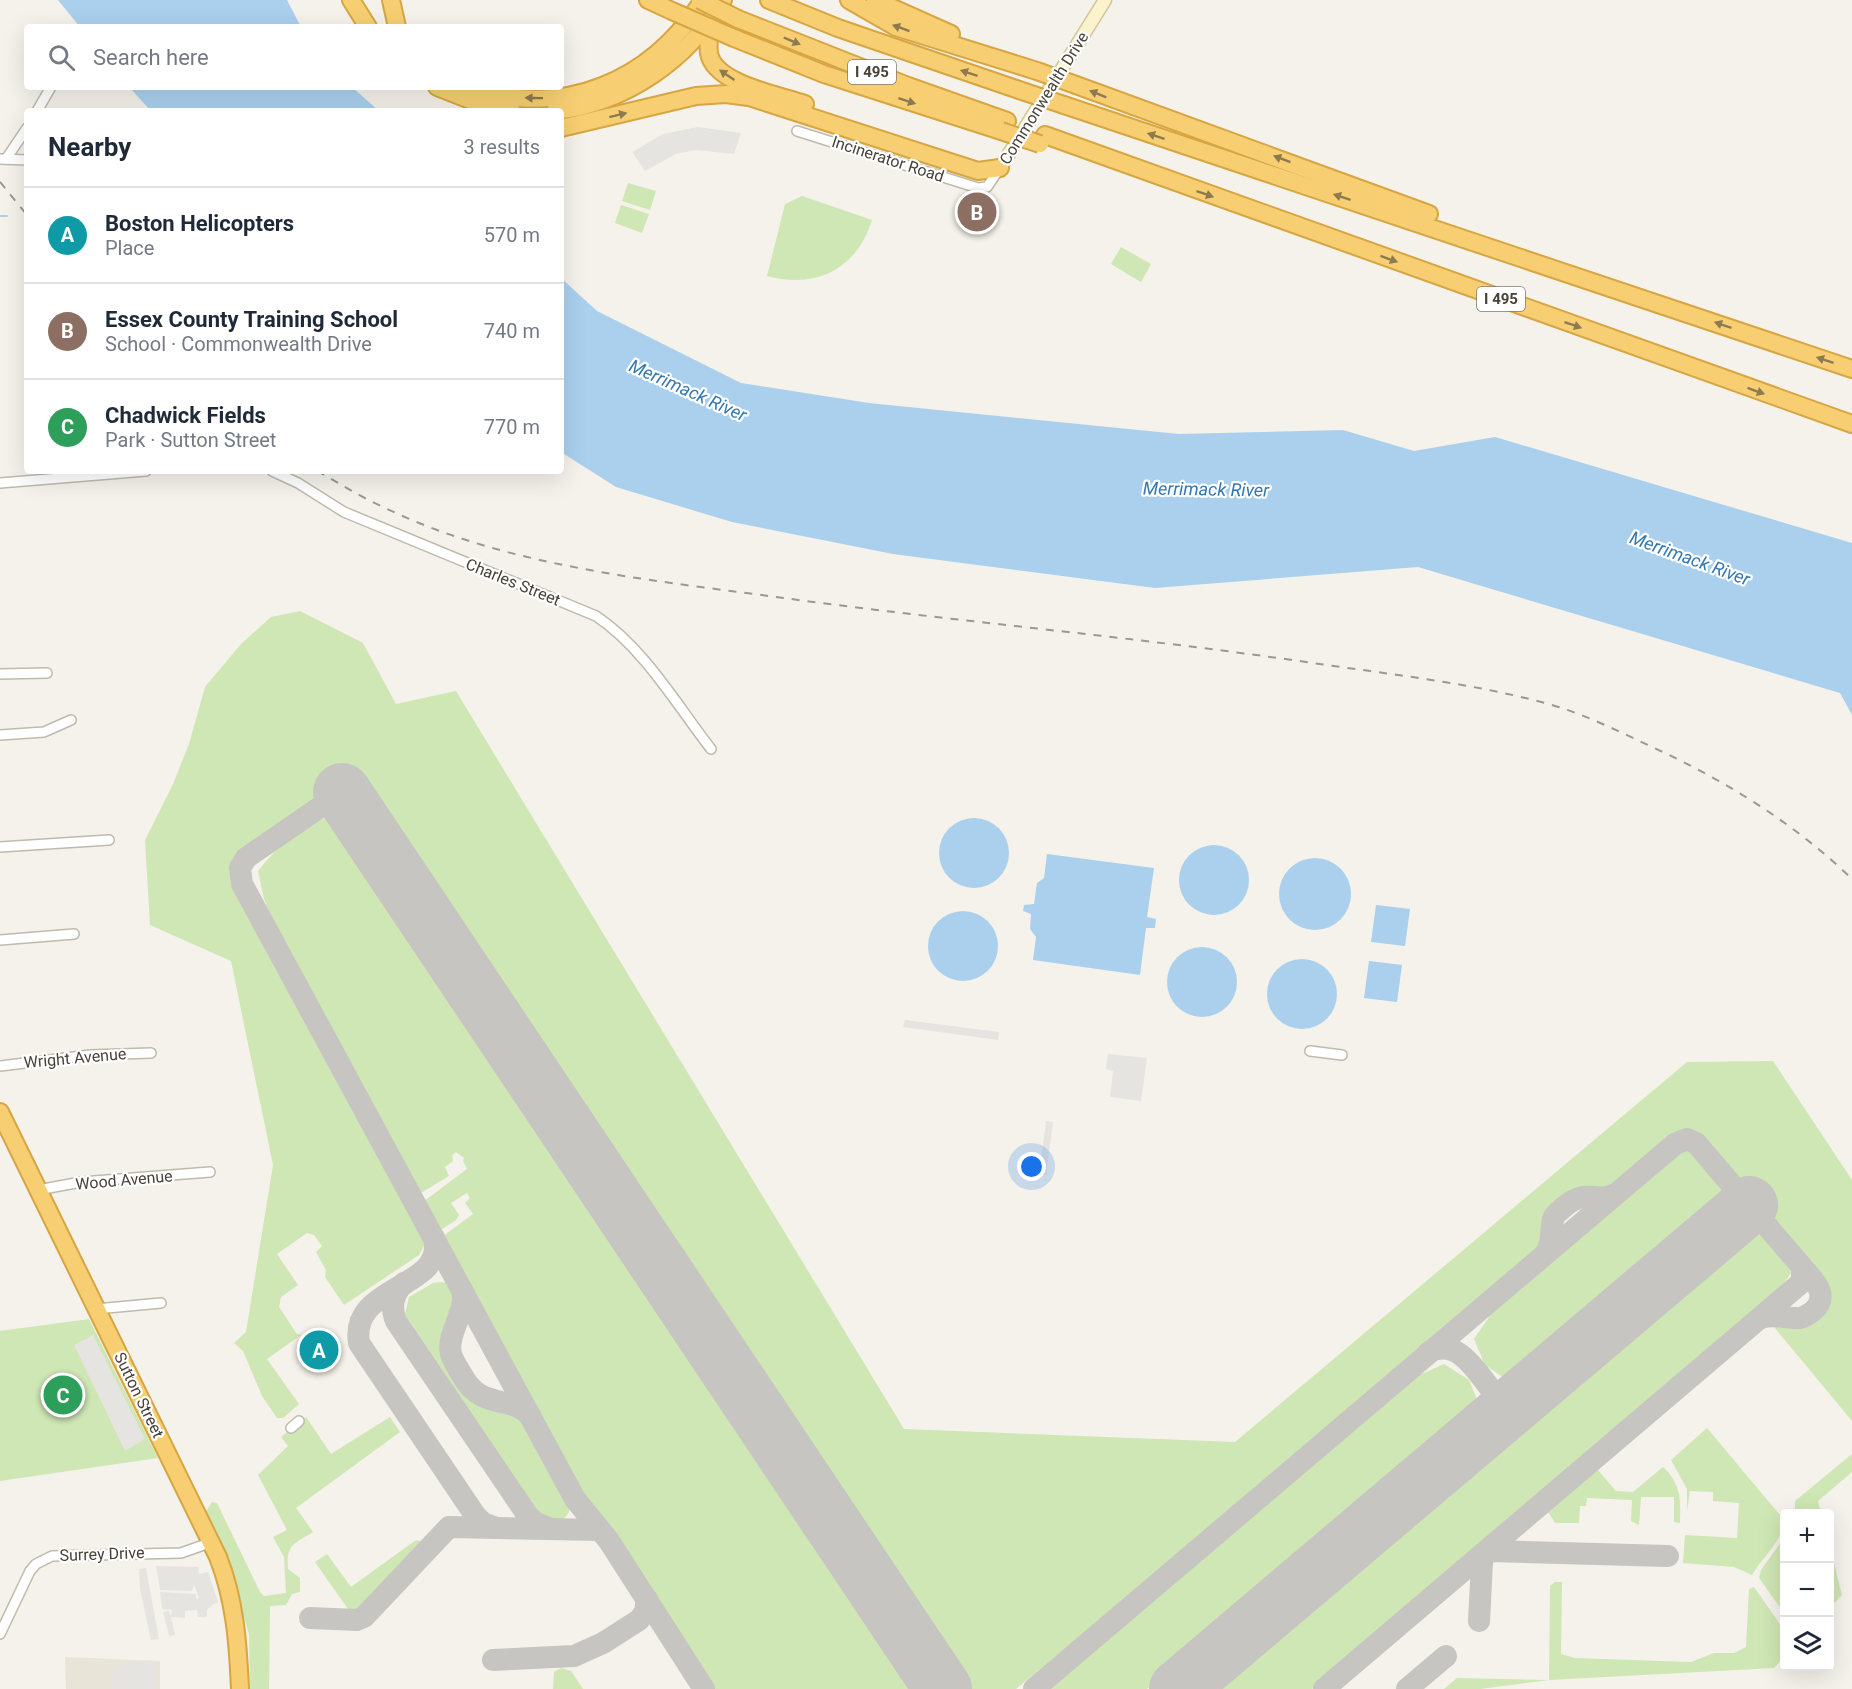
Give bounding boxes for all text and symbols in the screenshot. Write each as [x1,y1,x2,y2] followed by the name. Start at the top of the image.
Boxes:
[892,23,910,33] one-way arrow
[24,24,564,90] search box
[996,28,1092,168] street label: Commonwealth Drive
[784,36,802,46] one-way arrow
[45,41,78,74] icon: search
[93,45,209,70] text: Search here
[848,60,896,84] road number: I 495
[960,68,978,78] one-way arrow
[719,69,735,81] one-way arrow
[1089,89,1107,98] one-way arrow
[524,93,543,103] one-way arrow
[898,97,916,106] one-way arrow
[609,110,627,120] one-way arrow
[1147,131,1165,140] one-way arrow
[48,132,131,162] text: Nearby
[829,132,947,186] street label: Incinerator Road
[464,135,540,159] text: 3 results
[1273,153,1291,163] one-way arrow
[1197,189,1215,199] one-way arrow
[958,190,996,234] pin: B
[1333,192,1351,201] one-way arrow
[105,211,294,236] text: Boston Helicopters
[61,223,74,247] text: A
[484,223,540,247] text: 570 m
[105,236,154,260] text: Place
[1380,254,1398,264] one-way arrow
[1477,287,1525,311] road number: I 495
[105,307,398,332] text: Essex County Training School
[61,319,74,343] text: B
[484,319,540,343] text: 740 m
[1564,320,1582,330] one-way arrow
[1714,320,1732,330] one-way arrow
[105,332,372,356] text: School · Commonwealth Drive
[1816,354,1834,364] one-way arrow
[626,355,751,426] water label: Merrimack River
[1747,386,1765,396] one-way arrow
[105,403,266,428] text: Chadwick Fields
[61,415,74,439] text: C
[484,415,540,439] text: 770 m
[105,428,276,452] text: Park · Sutton Street
[1143,477,1270,501] water label: Merrimack River
[1627,527,1754,590] water label: Merrimack River
[463,554,563,610] street label: Charles Street
[23,1044,127,1072] street label: Wright Avenue
[1017,1152,1046,1181] your location
[75,1166,173,1194] street label: Wood Avenue
[300,1328,338,1372] pin: A
[110,1349,168,1441] street label: Sutton Street
[44,1372,82,1418] pin: C
[1780,1509,1834,1671] map controls
[1780,1509,1834,1563] button: +
[59,1543,145,1565] street label: Surrey Drive
[1780,1563,1834,1617] button: −
[1780,1617,1834,1671] button: layers

